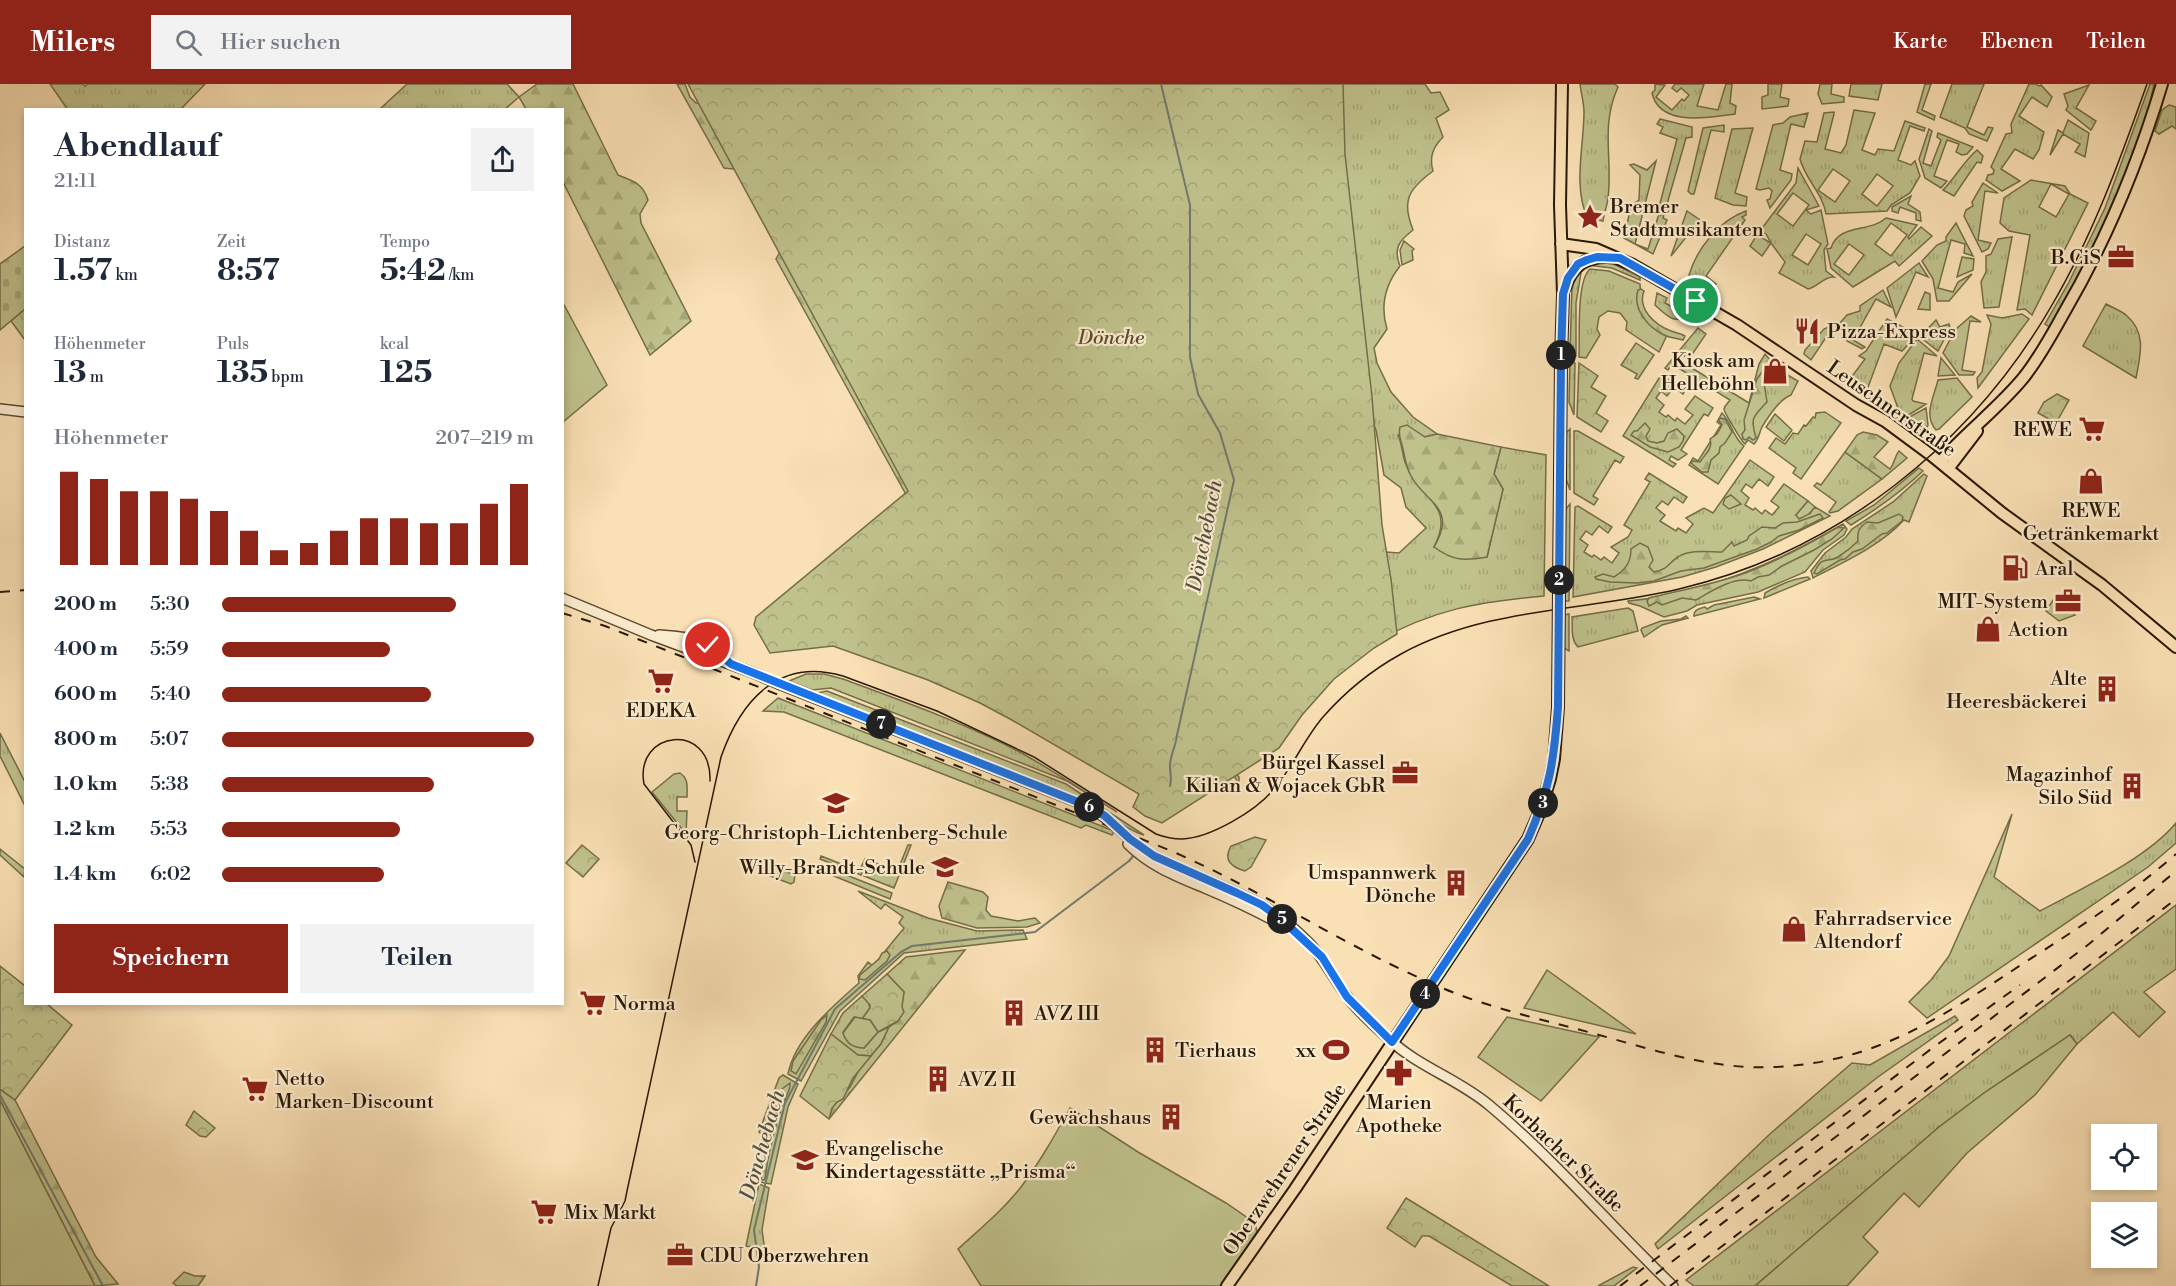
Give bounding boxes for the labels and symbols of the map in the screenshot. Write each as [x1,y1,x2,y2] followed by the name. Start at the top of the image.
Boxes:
[1609,195,1764,243] place label: Bremer Stadtmusikanten
[1575,202,1605,232] place icon: Bremer Stadtmusikanten
[2106,242,2136,272] office icon: B.CiS
[2050,246,2101,271] place label: B.CiS
[1670,275,1721,326] pin
[1792,316,1822,346] restaurant icon: Pizza-Express
[1827,320,1956,345] place label: Pizza-Express
[1077,326,1145,351] park label: Dönche
[1546,340,1576,370] pin: 1
[1660,349,1755,397] place label: Kiosk am Helleböhn
[1822,355,1961,463] street label: Leuschnerstraße
[1760,356,1790,386] shop icon: Kiosk am Helleböhn
[2077,414,2107,444] supermarket icon: REWE
[2013,418,2072,443] place label: REWE
[2076,466,2106,496] shop icon: REWE Getränkemarkt
[1181,478,1229,595] water label: Dönchebach
[2023,499,2159,547] place label: REWE Getränkemarkt
[2000,553,2030,583] fuel station icon: Aral
[2034,557,2073,582] place label: Aral
[1544,565,1574,595] pin: 2
[2053,586,2083,616] office icon: MIT-System
[1937,590,2048,615] place label: MIT-System
[1973,614,2003,644] shop icon: Action
[2007,618,2068,643] place label: Action
[682,619,733,670] pin
[646,666,676,696] supermarket icon: EDEKA
[1946,667,2087,715] place label: Alte Heeresbäckerei
[2092,674,2122,704] building icon: Alte Heeresbäckerei
[626,699,698,724] place label: EDEKA
[866,709,896,739] pin: 7
[1186,751,1386,799] place label: Bürgel Kassel Kilian & Wojacek GbR
[1390,758,1420,788] office icon: Bürgel Kassel Kilian & Wojacek GbR
[2006,763,2113,811] place label: Magazinhof Silo Süd
[2117,771,2147,801] building icon: Magazinhof Silo Süd
[821,788,851,818] school or university icon: Georg-Christoph-Lichtenberg-Schule
[1528,788,1558,818] pin: 3
[1074,792,1104,822] pin: 6
[664,821,1008,846] place label: Georg-Christoph-Lichtenberg-Schule
[930,852,960,882] school or university icon: Willy-Brandt-Schule
[739,856,925,881] place label: Willy-Brandt-Schule
[1307,861,1438,909] place label: Umspannwerk Dönche
[1441,868,1471,898] building icon: Umspannwerk Dönche
[1267,904,1297,934] pin: 5
[1813,907,1952,955] place label: Fahrradservice Altendorf
[1779,914,1809,944] shop icon: Fahrradservice Altendorf
[1410,979,1440,1009] pin: 4
[578,988,608,1018] supermarket icon: Norma
[613,992,676,1017] place label: Norma
[999,998,1029,1028] building icon: AVZ III
[1033,1002,1100,1027] place label: AVZ III
[1140,1035,1170,1065] building icon: Tierhaus
[1321,1035,1351,1065] sports icon: xx
[1175,1039,1256,1064] place label: Tierhaus
[1295,1039,1317,1064] place label: xx
[1384,1058,1414,1088] pharmacy icon: Marien Apotheke
[923,1064,953,1094] building icon: AVZ II
[275,1067,434,1115] place label: Netto Marken-Discount
[957,1068,1016,1093] place label: AVZ II
[240,1074,270,1104] supermarket icon: Netto Marken-Discount
[1218,1079,1352,1261] street label: Oberzwehrener Straße
[735,1087,791,1204] water label: Dönchebach
[1497,1090,1629,1218] street label: Korbacher Straße
[1355,1091,1442,1139] place label: Marien Apotheke
[1156,1102,1186,1132] building icon: Gewächshaus
[1029,1106,1151,1131] place label: Gewächshaus
[825,1137,1076,1185] place label: Evangelische Kindertagesstätte „Prisma“
[790,1145,820,1175] school or university icon: Evangelische Kindertagesstätte „Prisma“
[529,1197,559,1227] supermarket icon: Mix Markt
[564,1201,656,1226] place label: Mix Markt
[665,1240,695,1270] office icon: CDU Oberzwehren
[700,1244,869,1269] place label: CDU Oberzwehren

